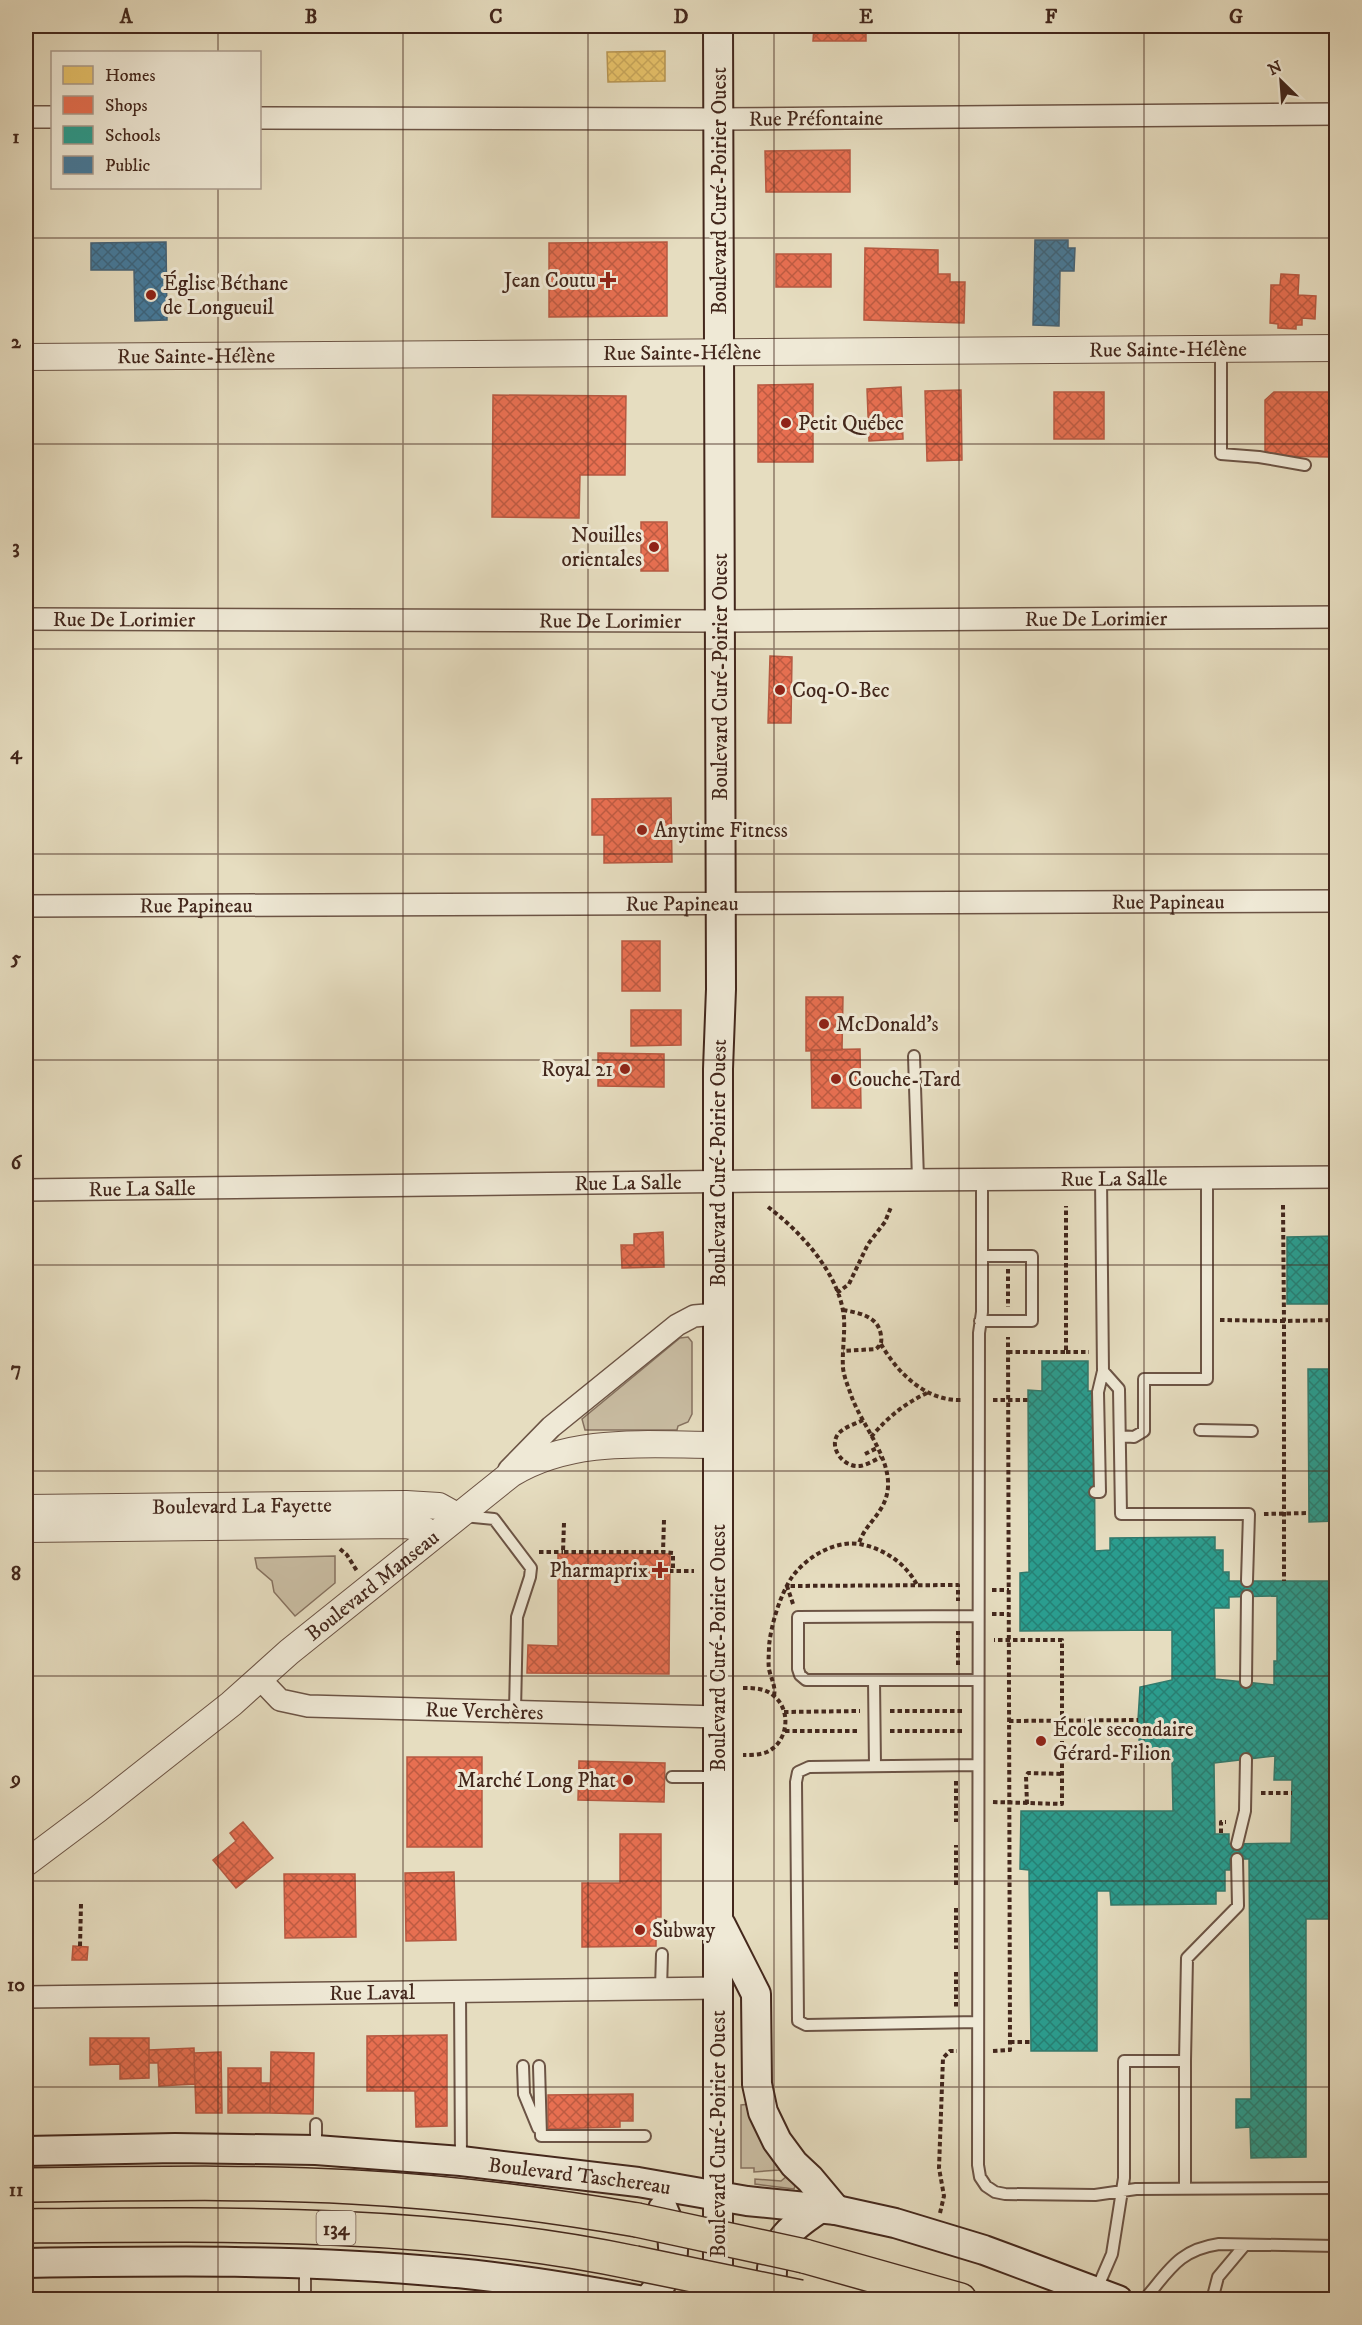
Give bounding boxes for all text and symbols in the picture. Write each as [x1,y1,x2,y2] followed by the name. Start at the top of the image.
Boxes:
[119,5,134,30] text: A
[305,5,317,30] text: B
[489,5,503,30] text: C
[674,5,689,30] text: D
[859,5,873,30] text: E
[1045,5,1058,30] text: F
[1229,5,1243,30] text: G
[51,51,261,189] legend
[1251,51,1311,111] north arrow
[1265,56,1285,80] text: N
[105,65,156,87] text: Homes
[707,67,733,315] street label: Boulevard Curé-Poirier Ouest
[105,95,148,117] text: Shops
[749,106,884,133] street label: Rue Préfontaine
[12,125,20,150] text: 1
[105,125,160,147] text: Schools
[105,155,151,177] text: Public
[502,268,596,294] place label: Jean Coutu
[163,270,289,321] place label: Église Béthane de Longueuil
[601,273,615,287] marker: Jean Coutu
[144,288,158,302] marker: Église Béthane de Longueuil
[11,330,22,355] text: 2
[1089,337,1247,364] street label: Rue Sainte-Hélène
[603,340,761,367] street label: Rue Sainte-Hélène
[117,343,275,370] street label: Rue Sainte-Hélène
[798,411,904,437] place label: Petit Québec
[779,416,793,430] marker: Petit Québec
[561,523,642,573] place label: Nouilles orientales
[12,535,20,560] text: 3
[647,540,661,554] marker: Nouilles orientales
[708,553,734,801] street label: Boulevard Curé-Poirier Ouest
[1025,606,1167,633] street label: Rue De Lorimier
[53,607,195,633] street label: Rue De Lorimier
[539,608,681,635] street label: Rue De Lorimier
[792,678,890,704] place label: Coq-O-Bec
[773,683,787,697] marker: Coq-O-Bec
[10,741,23,766] text: 4
[654,818,788,844] place label: Anytime Fitness
[635,823,649,837] marker: Anytime Fitness
[1111,889,1225,916] street label: Rue Papineau
[625,891,739,918] street label: Rue Papineau
[139,893,253,920] street label: Rue Papineau
[10,946,21,971] text: 5
[836,1012,939,1038] place label: McDonald's
[817,1017,831,1031] marker: McDonald's
[706,1038,733,1287] street label: Boulevard Curé-Poirier Ouest
[541,1057,613,1083] place label: Royal 21
[618,1062,632,1076] marker: Royal 21
[848,1067,961,1093] place label: Couche-Tard
[829,1072,843,1086] marker: Couche-Tard
[11,1151,23,1176] text: 6
[1060,1166,1168,1193] street label: Rue La Salle
[574,1170,682,1197] street label: Rue La Salle
[88,1176,196,1203] street label: Rue La Salle
[11,1357,21,1382] text: 7
[152,1493,332,1521] street label: Boulevard La Fayette
[706,1524,732,1772] street label: Boulevard Curé-Poirier Ouest
[301,1525,445,1647] street label: Boulevard Manseau
[549,1558,648,1584] place label: Pharmaprix
[11,1562,21,1587] text: 8
[653,1563,667,1577] marker: Pharmaprix
[425,1697,544,1726] street label: Rue Verchères
[1053,1716,1194,1767] place label: École secondaire Gérard-Filion
[1034,1734,1048,1748] marker: École secondaire Gérard-Filion
[9,1767,21,1792] text: 9
[457,1768,616,1794] place label: Marché Long Phat
[621,1773,635,1787] marker: Marché Long Phat
[652,1918,716,1944] place label: Subway
[633,1923,647,1937] marker: Subway
[7,1973,25,1998] text: 10
[329,1980,416,2007] street label: Rue Laval
[706,2010,732,2258] street label: Boulevard Curé-Poirier Ouest
[487,2152,673,2201] street label: Boulevard Taschereau
[9,2178,23,2203] text: 11
[316,2211,356,2245] road number: 134

